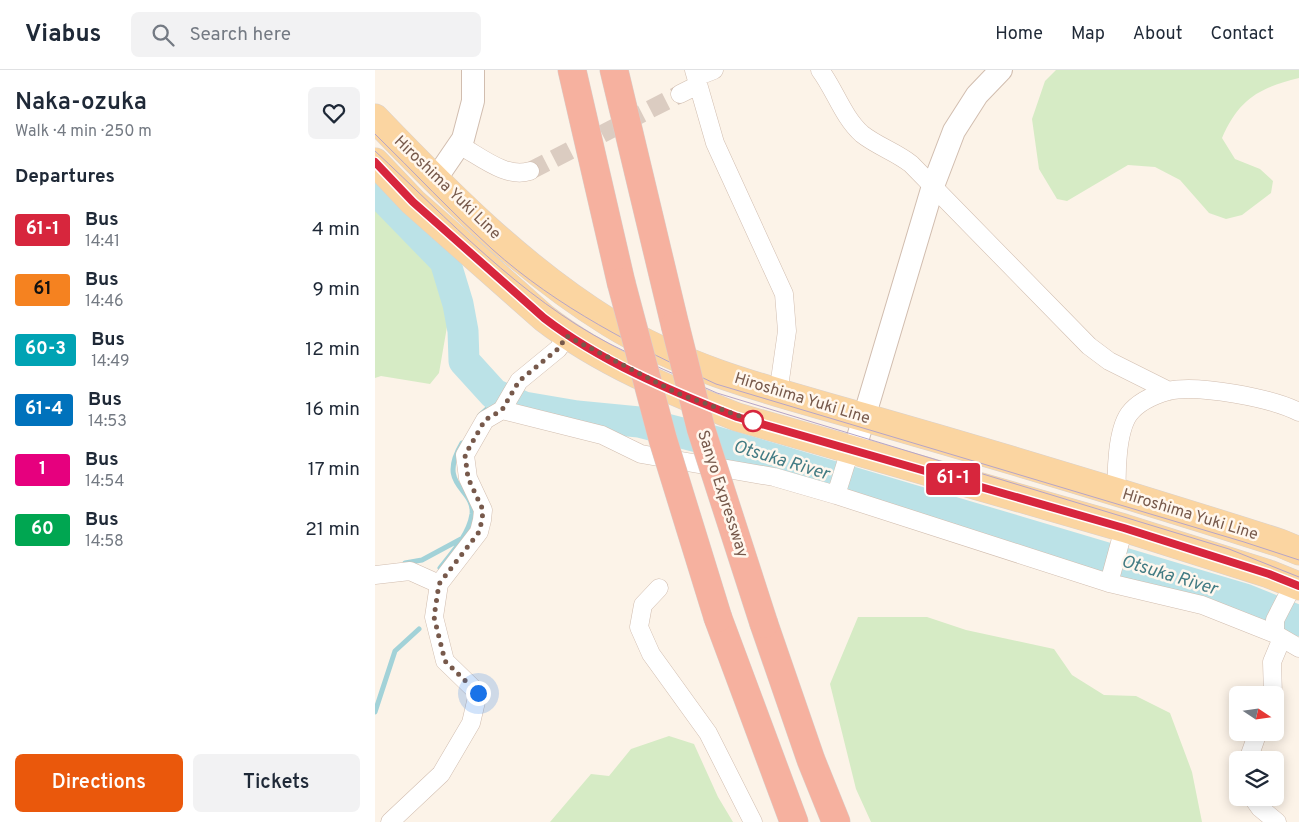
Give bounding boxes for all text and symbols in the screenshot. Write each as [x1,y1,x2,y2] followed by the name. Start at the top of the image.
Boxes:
[131,12,481,57] search box
[25,20,101,50] text: Viabus
[149,21,177,49] icon: search
[189,23,291,47] text: Search here
[995,23,1043,46] text: Home
[1071,23,1105,46] text: Map
[1133,23,1182,46] text: About
[1210,23,1274,46] text: Contact
[308,87,360,139] button: heart
[15,88,147,118] text: Naka-ozuka
[15,122,152,142] text: Walk · 4 min · 250 m
[389,132,505,244] street label: Hiroshima Yuki Line
[15,165,115,189] text: Departures
[85,208,119,232] text: Bus
[26,218,59,241] text: 61-1
[312,218,360,242] text: 4 min
[85,232,120,252] text: 14:41
[85,268,119,292] text: Bus
[33,278,52,301] text: 61
[313,278,360,302] text: 9 min
[85,292,124,312] text: 14:46
[91,328,125,352] text: Bus
[25,338,66,361] text: 60-3
[305,338,360,362] text: 12 min
[91,352,130,372] text: 14:49
[732,369,872,429] street label: Hiroshima Yuki Line
[88,388,122,412] text: Bus
[25,398,63,421] text: 61-4
[305,398,360,422] text: 16 min
[742,410,764,432] unlabelled marker
[88,412,127,432] text: 14:53
[692,428,752,560] street label: Sanyo Expressway
[730,435,834,487] water label: Otsuka River
[85,448,119,472] text: Bus
[39,458,46,481] text: 1
[308,458,360,482] text: 17 min
[918,463,988,495] line badge: 61-1
[936,467,970,490] text: 61-1
[85,472,124,492] text: 14:54
[1120,485,1260,545] street label: Hiroshima Yuki Line
[85,508,119,532] text: Bus
[31,518,54,541] text: 60
[305,518,360,542] text: 21 min
[85,532,124,552] text: 14:58
[1118,550,1222,602] water label: Otsuka River
[466,681,491,706] your location
[1229,686,1284,741] north arrow
[1229,686,1284,806] map controls
[1229,751,1284,806] button: layers
[15,754,183,812] button: Directions
[193,754,360,812] button: Tickets

